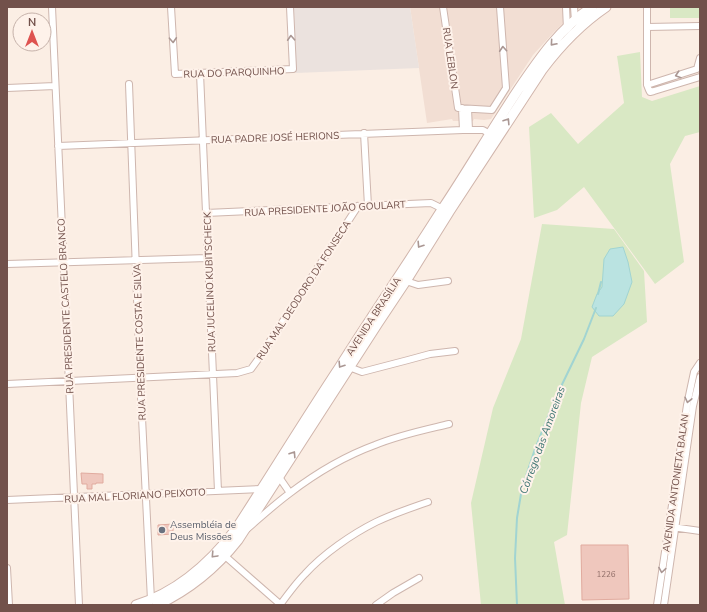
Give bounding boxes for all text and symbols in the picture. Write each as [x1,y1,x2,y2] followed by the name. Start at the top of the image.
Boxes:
[12,12,52,52] north arrow
[28,15,36,30] text: N
[439,26,461,90] street label: RUA LEBLON
[287,35,296,41] one-way arrow
[168,37,177,43] one-way arrow
[550,38,557,45] one-way arrow
[499,46,508,52] one-way arrow
[183,64,285,82] street label: RUA DO PARQUINHO
[674,70,681,79] one-way arrow
[503,118,510,125] one-way arrow
[211,129,340,147] street label: RUA PADRE JOSÉ HERIONS
[244,198,406,220] street label: RUA PRESIDENTE JOÃO GOULART
[201,211,219,352] street label: RUA JUCELINO KUBITSCHECK
[253,217,355,363] street label: RUA MAL DEODORO DA FONSECA
[54,218,78,394] street label: RUA PRESIDENTE CASTELO BRANCO
[417,241,424,248] one-way arrow
[130,263,150,421] street label: RUA PRESIDENTE COSTA E SILVA
[343,274,405,359] street label: AVENIDA BRASÍLIA
[338,361,345,368] one-way arrow
[516,384,569,496] water label: Córrego das Amoreiras
[684,396,692,403] one-way arrow
[659,413,693,553] street label: AVENIDA ANTONIETA BALAN
[288,451,296,458] one-way arrow
[64,485,206,507] street label: RUA MAL FLORIANO PEIXOTO
[170,518,236,544] place label: Assembléia de Deus Missões
[157,525,167,535] marker: Assembléia de Deus Missões
[212,550,219,558] one-way arrow
[658,566,667,573] one-way arrow
[596,569,616,580] house number: 1226

